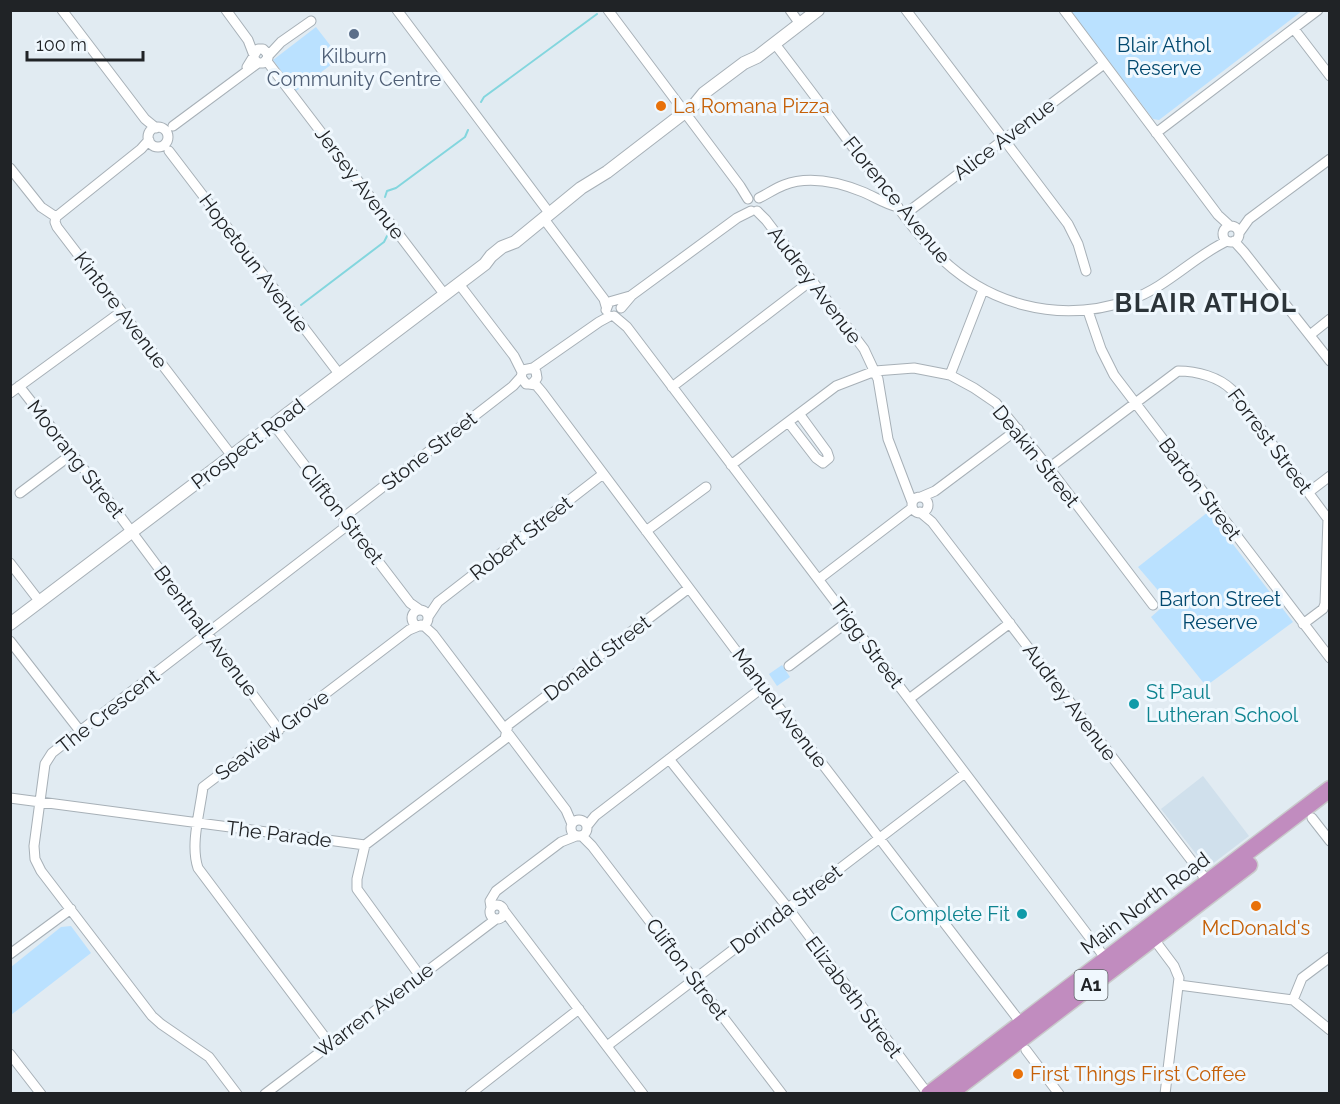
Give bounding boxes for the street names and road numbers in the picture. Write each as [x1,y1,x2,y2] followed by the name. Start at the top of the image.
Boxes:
[949,93,1060,185] street label: Alice Avenue
[310,122,410,244] street label: Jersey Avenue
[838,132,956,269] street label: Florence Avenue
[194,189,314,337] street label: Hopetoun Avenue
[763,222,867,349] street label: Audrey Avenue
[69,247,173,373] street label: Kintore Avenue
[1223,384,1317,499] street label: Forrest Street
[187,394,309,494] street label: Prospect Road
[22,395,130,523] street label: Moorang Street
[988,400,1085,512] street label: Deakin Street
[377,406,482,496] street label: Stone Street
[1154,433,1246,545] street label: Barton Street
[295,459,389,569] street label: Clifton Street
[465,491,577,585] street label: Robert Street
[149,561,263,701] street label: Brentnall Avenue
[825,593,909,693] street label: Trigg Street
[539,610,655,706] street label: Donald Street
[1018,639,1122,766] street label: Audrey Avenue
[727,644,833,773] street label: Manuel Avenue
[52,663,164,758] street label: The Crescent
[210,684,334,786] street label: Seaview Grove
[225,816,333,852] street label: The Parade
[1076,847,1214,959] street label: Main North Road
[726,859,847,959] street label: Dorinda Street
[641,914,733,1025] street label: Clifton Street
[801,932,908,1063] street label: Elizabeth Street
[310,957,438,1062] street label: Warren Avenue
[1074,970,1108,1000] road number: A1

